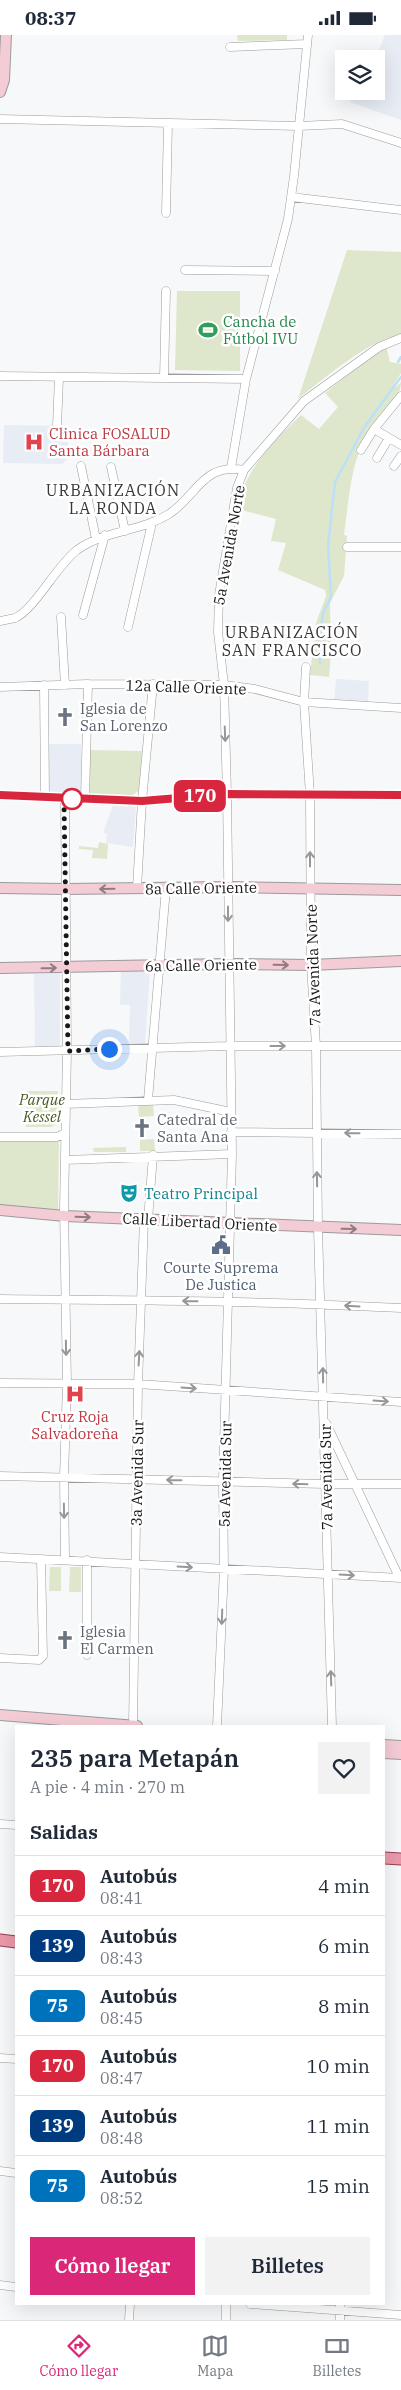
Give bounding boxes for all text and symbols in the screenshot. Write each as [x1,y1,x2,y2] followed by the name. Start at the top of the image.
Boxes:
[25,6,76,30] text: 08:37
[335,50,385,100] map controls
[335,50,385,100] button: layers
[223,312,298,348] place label: Cancha de Fútbol IVU
[197,319,219,341] sports icon: Cancha de Fútbol IVU
[49,424,170,460] place label: Clinica FOSALUD Santa Bárbara
[23,431,45,453] hospital icon: Clinica FOSALUD Santa Bárbara
[46,479,180,518] district label: URBANIZACIÓN LA RONDA
[209,483,249,607] street label: 5a Avenida Norte
[222,621,362,660] district label: URBANIZACIÓN SAN FRANCISCO
[125,675,247,699] street label: 12a Calle Oriente
[80,699,168,735] place label: Iglesia de San Lorenzo
[54,706,76,728] church icon: Iglesia de San Lorenzo
[220,726,230,742] one-way arrow
[171,780,229,812] line badge: 170
[184,784,216,807] text: 170
[61,788,83,810] unlabelled marker
[305,852,315,868] one-way arrow
[145,878,257,898] street label: 8a Calle Oriente
[100,884,116,894] one-way arrow
[301,904,325,1026] street label: 7a Avenida Norte
[223,906,233,922] one-way arrow
[145,955,257,975] street label: 6a Calle Oriente
[272,960,289,970] one-way arrow
[40,963,56,973] one-way arrow
[97,1037,122,1062] your location
[270,1041,286,1051] one-way arrow
[18,1090,65,1126] park label: Parque Kessel
[157,1110,237,1146] place label: Catedral de Santa Ana
[131,1117,153,1139] church icon: Catedral de Santa Ana
[345,1128,361,1138] one-way arrow
[312,1171,321,1187] one-way arrow
[118,1182,140,1204] theatre icon: Teatro Principal
[144,1184,258,1203] place label: Teatro Principal
[122,1208,278,1236] street label: Calle Libertad Oriente
[75,1212,91,1222] one-way arrow
[341,1224,357,1233] one-way arrow
[210,1234,232,1256] public building icon: Courte Suprema De Justica
[163,1258,279,1294] place label: Courte Suprema De Justica
[182,1296,198,1305] one-way arrow
[345,1301,361,1310] one-way arrow
[61,1340,71,1356] one-way arrow
[135,1350,144,1366] one-way arrow
[318,1367,328,1384] one-way arrow
[64,1383,86,1405] hospital icon: Cruz Roja Salvadoreña
[180,1383,196,1392] one-way arrow
[372,1396,388,1405] one-way arrow
[31,1407,119,1443] place label: Cruz Roja Salvadoreña
[127,1419,147,1526] street label: 3a Avenida Sur
[215,1420,235,1527] street label: 5a Avenida Sur
[316,1423,336,1530] street label: 7a Avenida Sur
[167,1475,183,1485] one-way arrow
[292,1479,308,1488] one-way arrow
[59,1502,69,1518] one-way arrow
[176,1563,192,1572] one-way arrow
[338,1570,355,1580] one-way arrow
[217,1609,226,1625] one-way arrow
[80,1622,154,1658] place label: Iglesia El Carmen
[54,1629,76,1651] church icon: Iglesia El Carmen
[326,1670,335,1686] one-way arrow
[30,1742,239,1774] text: 235 para Metapán
[318,1742,370,1794] button: heart
[30,1777,185,1797] text: A pie · 4 min · 270 m
[30,1820,98,1844] text: Salidas
[100,1864,177,1888] text: Autobús
[41,1874,74,1897] text: 170
[318,1874,370,1898] text: 4 min
[100,1888,143,1908] text: 08:41
[100,1924,177,1948] text: Autobús
[41,1934,74,1957] text: 139
[318,1934,370,1958] text: 6 min
[100,1948,143,1968] text: 08:43
[100,1984,177,2008] text: Autobús
[47,1994,68,2017] text: 75
[318,1994,370,2018] text: 8 min
[100,2008,143,2028] text: 08:45
[100,2044,177,2068] text: Autobús
[41,2054,74,2077] text: 170
[307,2054,370,2078] text: 10 min
[100,2068,143,2088] text: 08:47
[100,2104,177,2128] text: Autobús
[41,2114,74,2137] text: 139
[307,2114,370,2138] text: 11 min
[100,2128,143,2148] text: 08:48
[100,2164,177,2188] text: Autobús
[47,2174,68,2197] text: 75
[307,2174,370,2198] text: 15 min
[100,2188,143,2208] text: 08:52
[30,2237,195,2295] button: Cómo llegar
[205,2237,370,2295] button: Billetes
[40,2332,118,2380] tab: Cómo llegar
[197,2332,233,2380] tab: Mapa
[312,2332,361,2380] tab: Billetes

